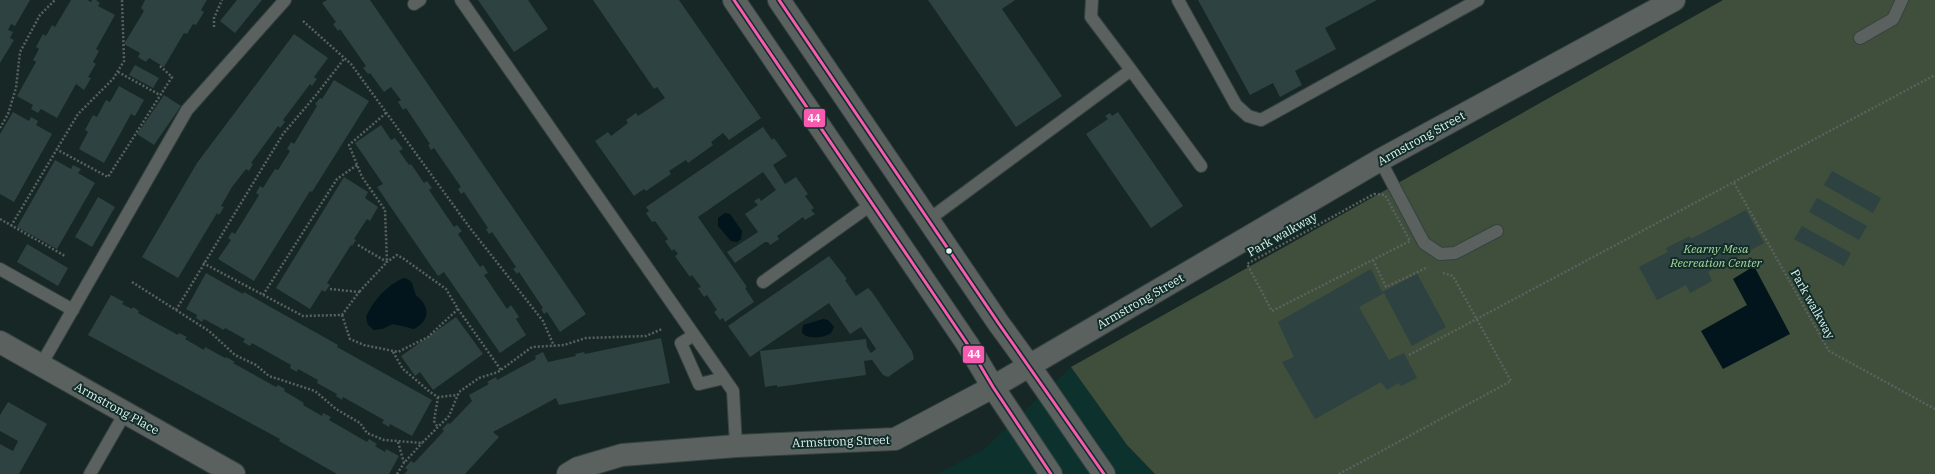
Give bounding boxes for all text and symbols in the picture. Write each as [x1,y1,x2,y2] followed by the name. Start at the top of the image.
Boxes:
[803,108,826,128] line badge: 44
[1375,108,1467,168] street label: Armstrong Street
[807,111,821,125] text: 44
[1244,208,1320,259] street label: Park walkway
[1669,241,1763,270] park label: Kearny Mesa Recreation Center
[944,246,954,256] unlabelled marker
[1788,266,1839,342] street label: Park walkway
[1094,270,1186,332] street label: Armstrong Street
[962,345,985,364] line badge: 44
[967,347,981,361] text: 44
[72,379,162,437] street label: Armstrong Place
[792,432,890,450] street label: Armstrong Street

